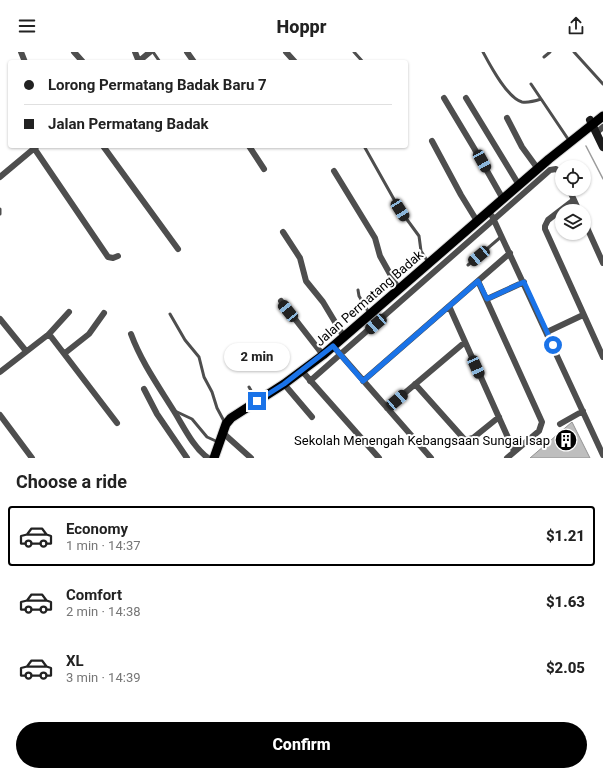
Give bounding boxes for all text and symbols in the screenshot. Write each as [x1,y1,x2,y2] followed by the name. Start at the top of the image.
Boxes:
[16,15,38,37] icon: menu
[565,15,587,37] icon: share
[277,16,326,37] text: Hoppr
[48,76,267,94] text: Lorong Permatang Badak Baru 7
[48,115,209,133] text: Jalan Permatang Badak
[471,148,493,174] car
[555,160,591,240] map controls
[555,160,591,196] button: locate
[389,197,411,223] car
[555,204,591,240] button: layers
[466,244,492,268] car
[312,247,426,349] street label: Jalan Permatang Badak
[276,298,300,324] car
[363,312,389,336] car
[544,336,562,354] route start
[224,343,290,371] callout: 2 min
[241,349,273,364] text: 2 min
[466,354,486,380] car
[384,388,410,412] car
[248,392,266,410] route end
[553,427,579,453] building icon: Sekolah Menengah Kebangsaan Sungai Isap
[294,433,550,448] place label: Sekolah Menengah Kebangsaan Sungai Isap
[16,471,127,492] text: Choose a ride
[18,518,54,554] icon: car
[66,520,128,538] text: Economy
[546,527,585,545] text: $1.21
[66,538,141,553] text: 1 min · 14:37
[18,584,54,620] icon: car
[66,586,122,604] text: Comfort
[546,593,585,611] text: $1.63
[66,604,141,619] text: 2 min · 14:38
[18,650,54,686] icon: car
[66,652,84,670] text: XL
[546,659,585,677] text: $2.05
[66,670,141,685] text: 3 min · 14:39
[16,722,587,768] button: Confirm

